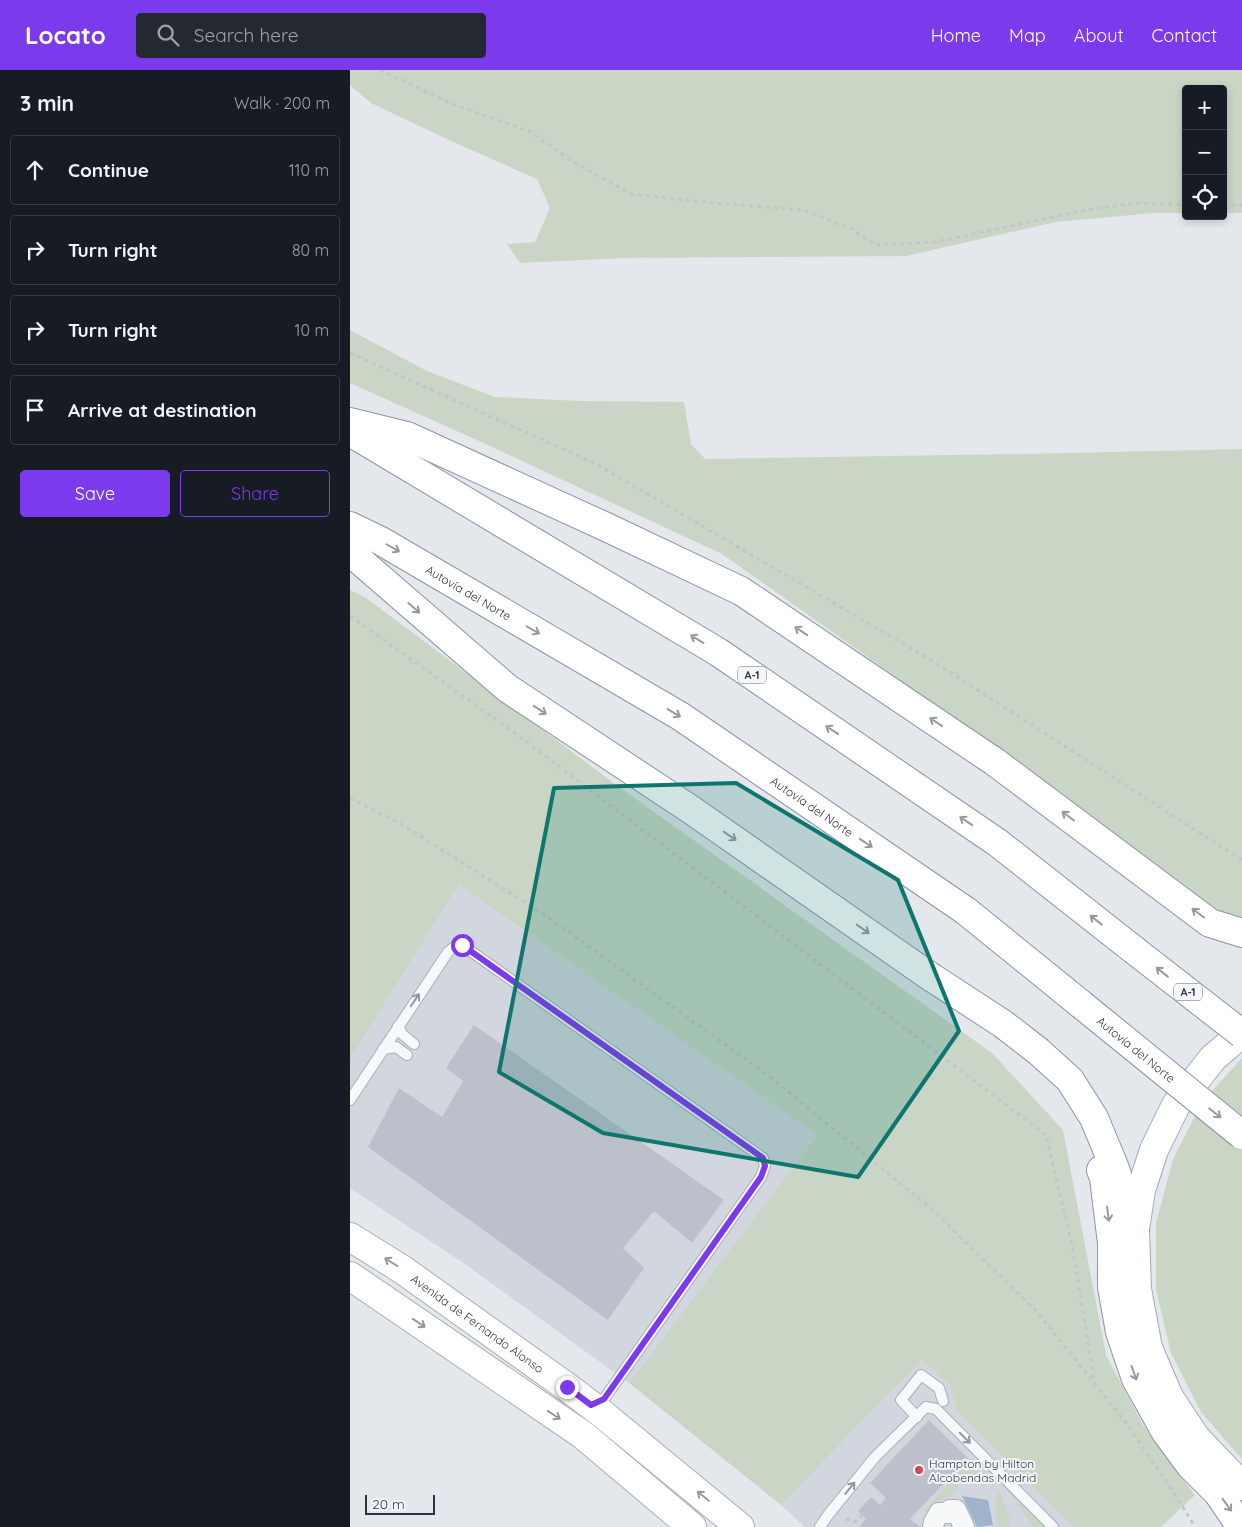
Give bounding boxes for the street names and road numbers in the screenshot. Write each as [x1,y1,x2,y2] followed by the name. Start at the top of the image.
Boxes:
[423,561,514,623] street label: Autovía del Norte
[738,666,766,684] road number: A-1
[768,773,857,840] street label: Autovía del Norte
[1174,984,1202,1000] road number: A-1
[1094,1013,1179,1086] street label: Autovía del Norte
[408,1271,547,1376] street label: Avenida de Fernando Alonso

